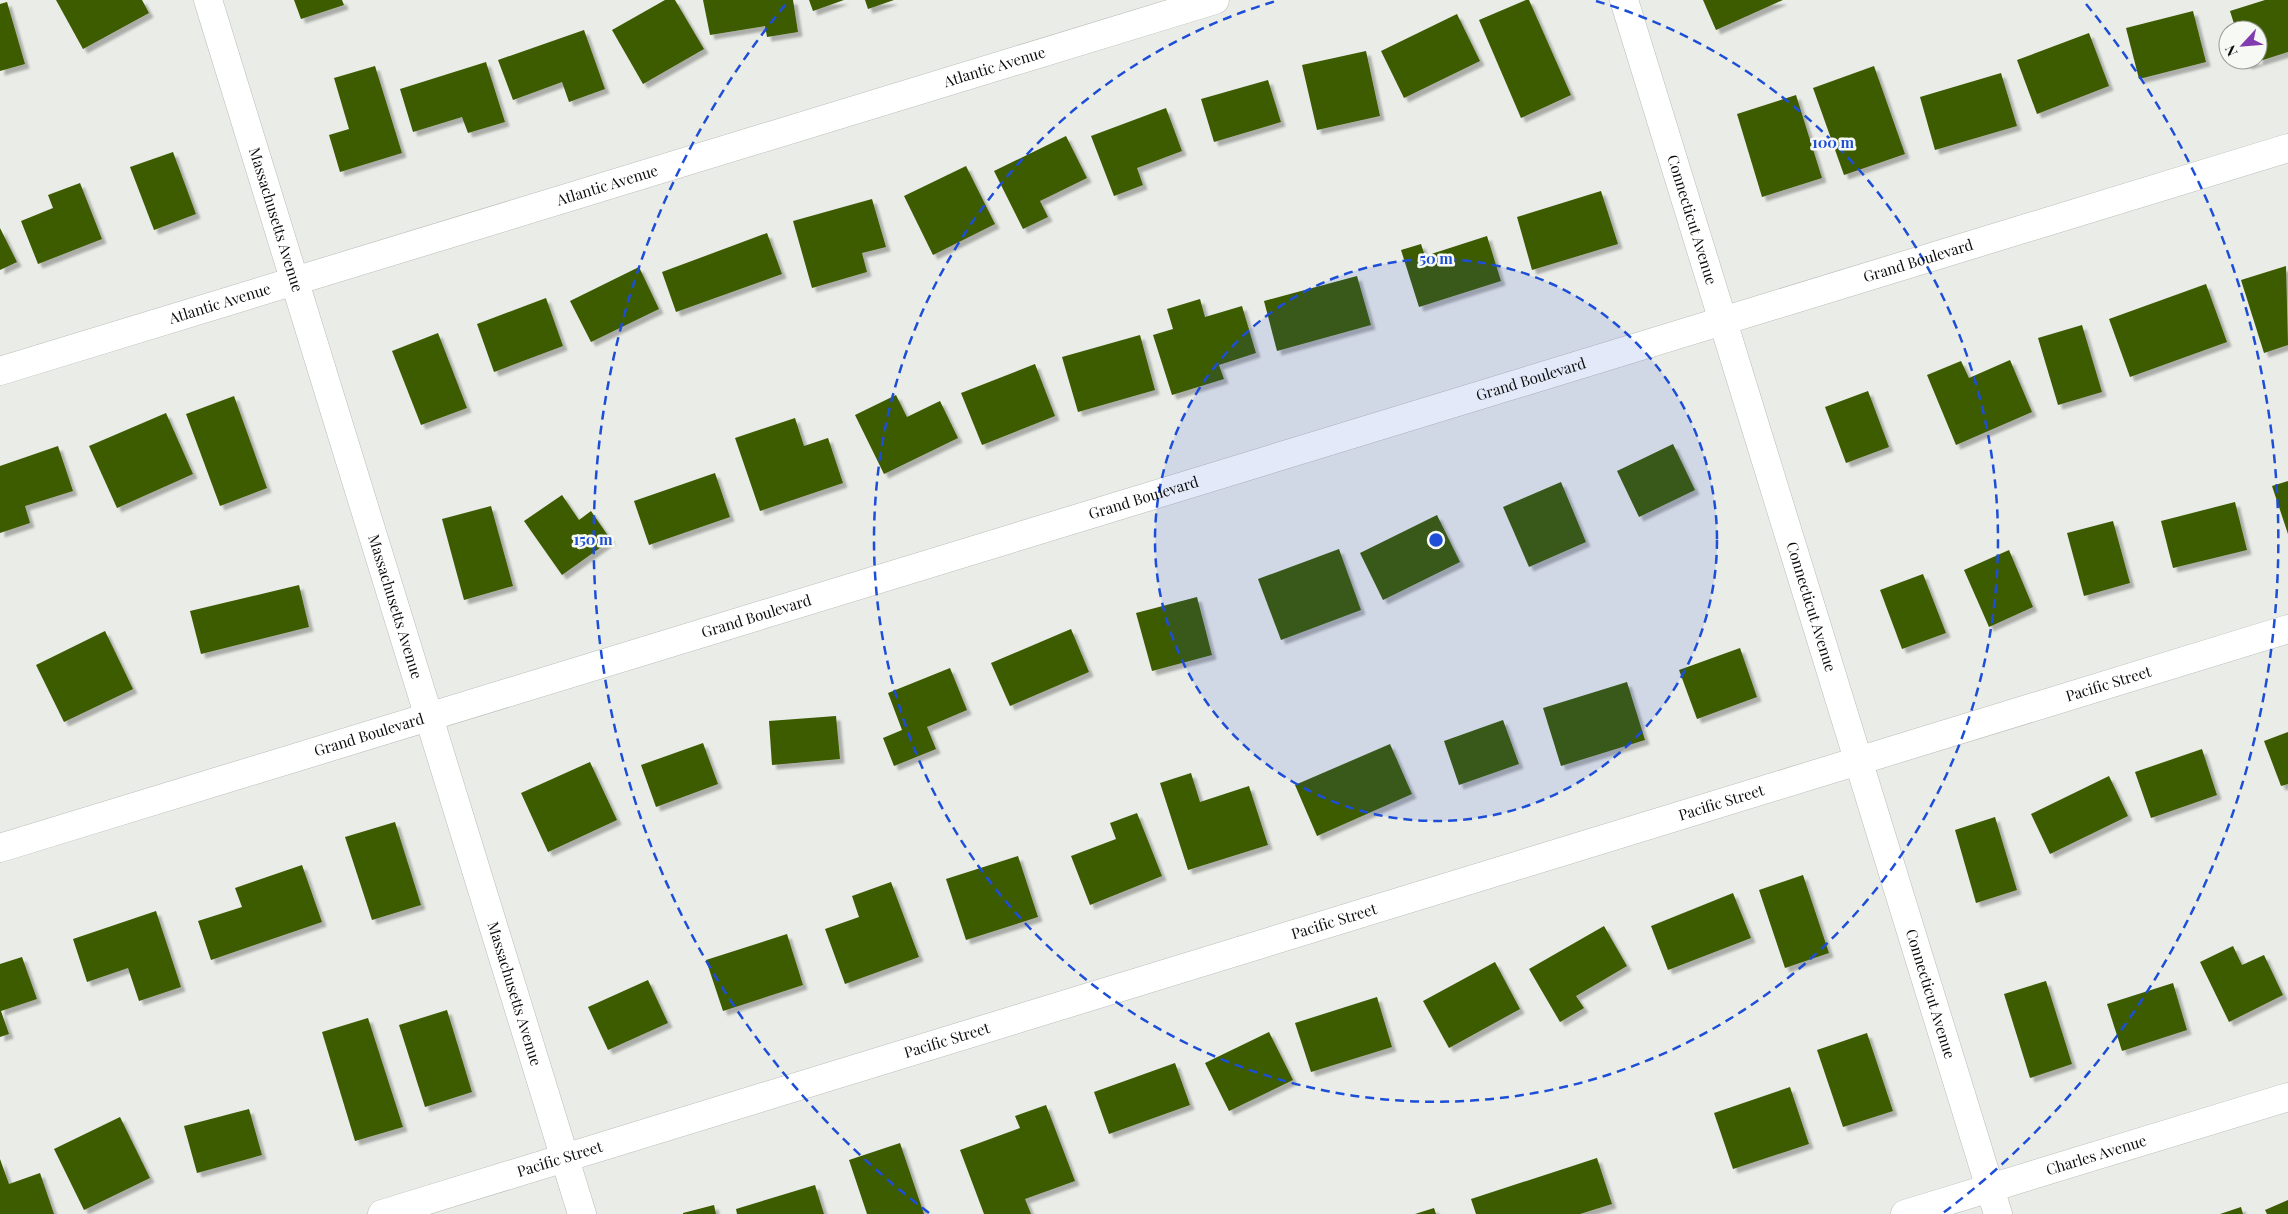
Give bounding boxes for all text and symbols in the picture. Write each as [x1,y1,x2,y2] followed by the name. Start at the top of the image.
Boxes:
[2218,20,2268,70] north arrow
[940,41,1048,92] street label: Atlantic Avenue
[2220,42,2242,60] text: N
[1812,132,1855,152] text: 100 m
[245,145,308,294] street label: Massachusetts Avenue
[1663,152,1722,287] street label: Connecticut Avenue
[553,160,660,210] street label: Atlantic Avenue
[1861,234,1976,286] street label: Grand Boulevard
[1419,248,1453,268] text: 50 m
[165,278,273,328] street label: Atlantic Avenue
[1473,352,1588,405] street label: Grand Boulevard
[1086,471,1201,523] street label: Grand Boulevard
[573,529,613,549] text: 150 m
[1427,531,1445,549] centre of rings
[364,532,428,681] street label: Massachusetts Avenue
[1782,539,1841,674] street label: Connecticut Avenue
[699,589,814,642] street label: Grand Boulevard
[2063,660,2154,706] street label: Pacific Street
[311,708,427,760] street label: Grand Boulevard
[1676,779,1767,825] street label: Pacific Street
[1289,898,1380,943] street label: Pacific Street
[484,919,547,1068] street label: Massachusetts Avenue
[1902,926,1961,1061] street label: Connecticut Avenue
[901,1017,993,1062] street label: Pacific Street
[2043,1130,2149,1179] street label: Charles Avenue
[514,1136,605,1181] street label: Pacific Street

